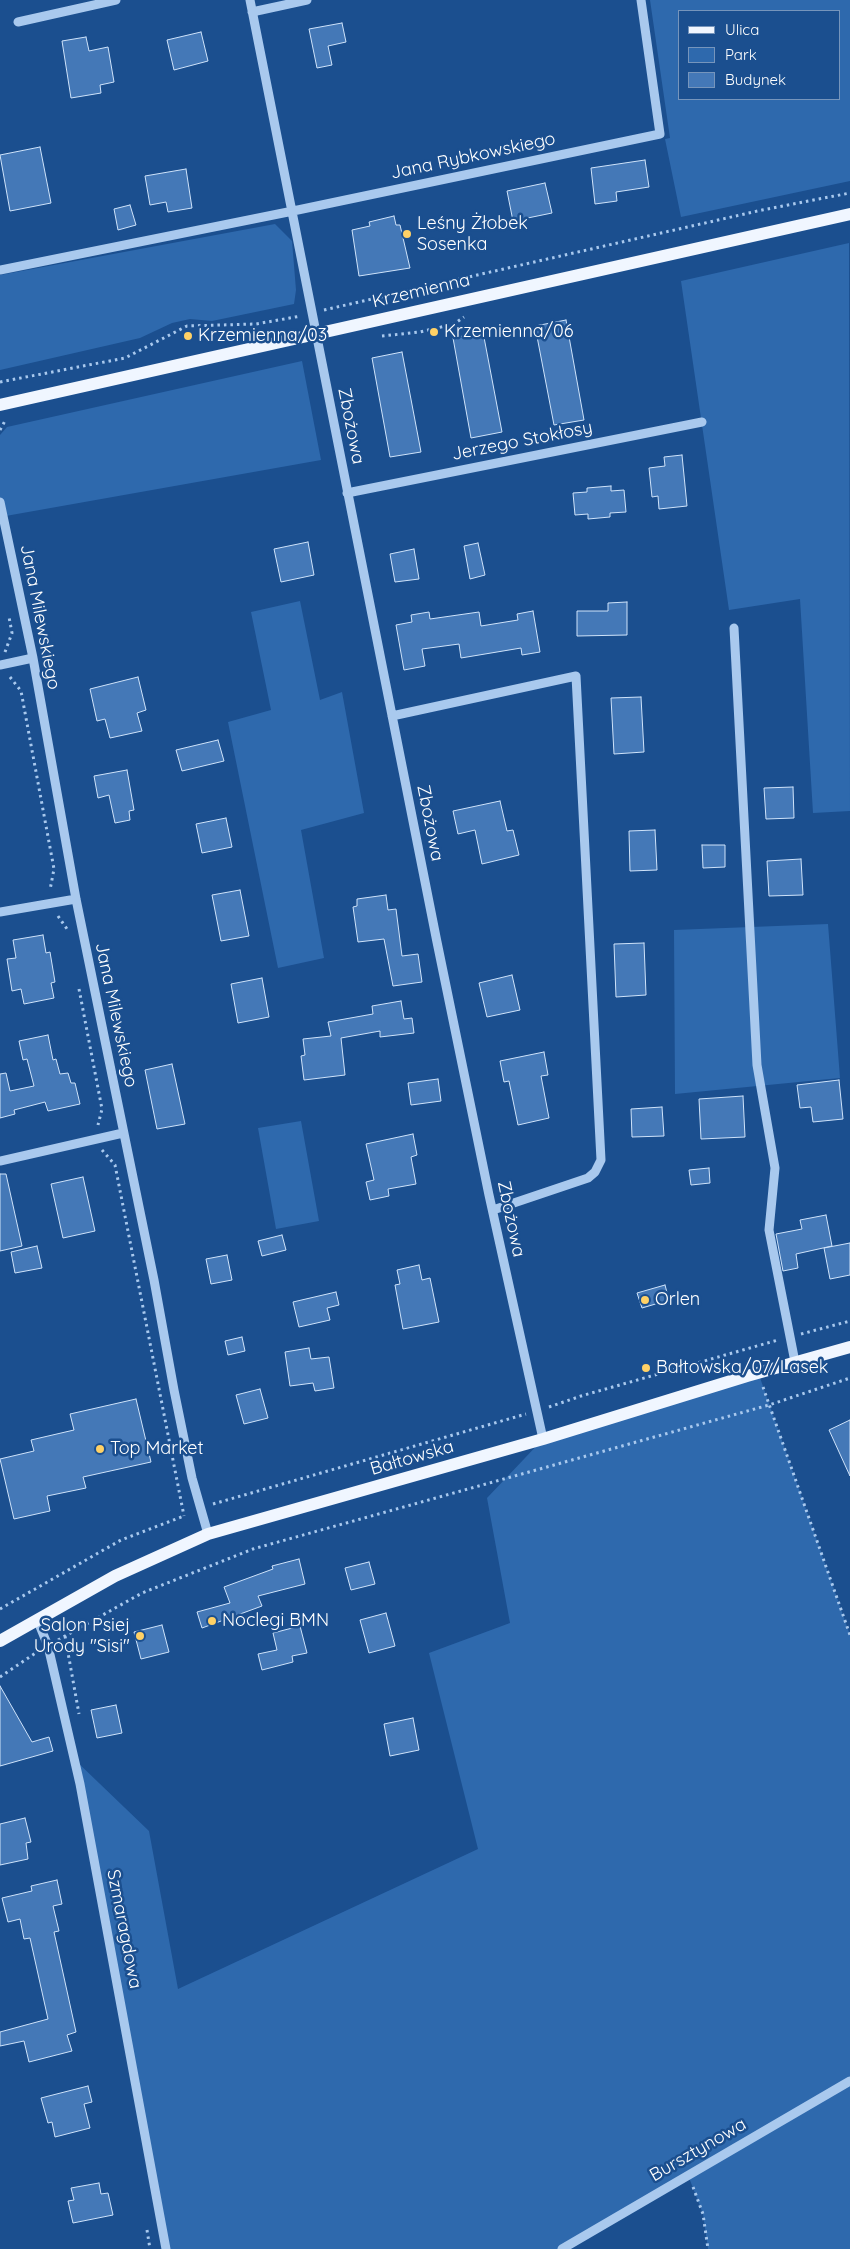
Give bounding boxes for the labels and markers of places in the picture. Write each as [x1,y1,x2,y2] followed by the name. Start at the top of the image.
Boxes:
[417,213,528,255] place label: Leśny Żłobek Sosenka
[401,228,413,240] marker: Leśny Żłobek Sosenka
[444,321,573,343] place label: Krzemienna/06
[198,325,327,347] place label: Krzemienna/03
[428,326,440,338] marker: Krzemienna/06
[182,330,194,342] marker: Krzemienna/03
[655,1289,700,1311] place label: Orlen
[639,1294,651,1306] marker: Orlen
[656,1357,828,1379] place label: Bałtowska/07/Lasek
[640,1362,652,1374] marker: Bałtowska/07/Lasek
[110,1438,204,1460] place label: Top Market
[94,1443,106,1455] marker: Top Market
[222,1610,329,1632] place label: Noclegi BMN
[34,1615,130,1658] place label: Salon Psiej Urody "Sisi"
[206,1615,218,1627] marker: Noclegi BMN
[134,1630,146,1642] marker: Salon Psiej Urody "Sisi"

